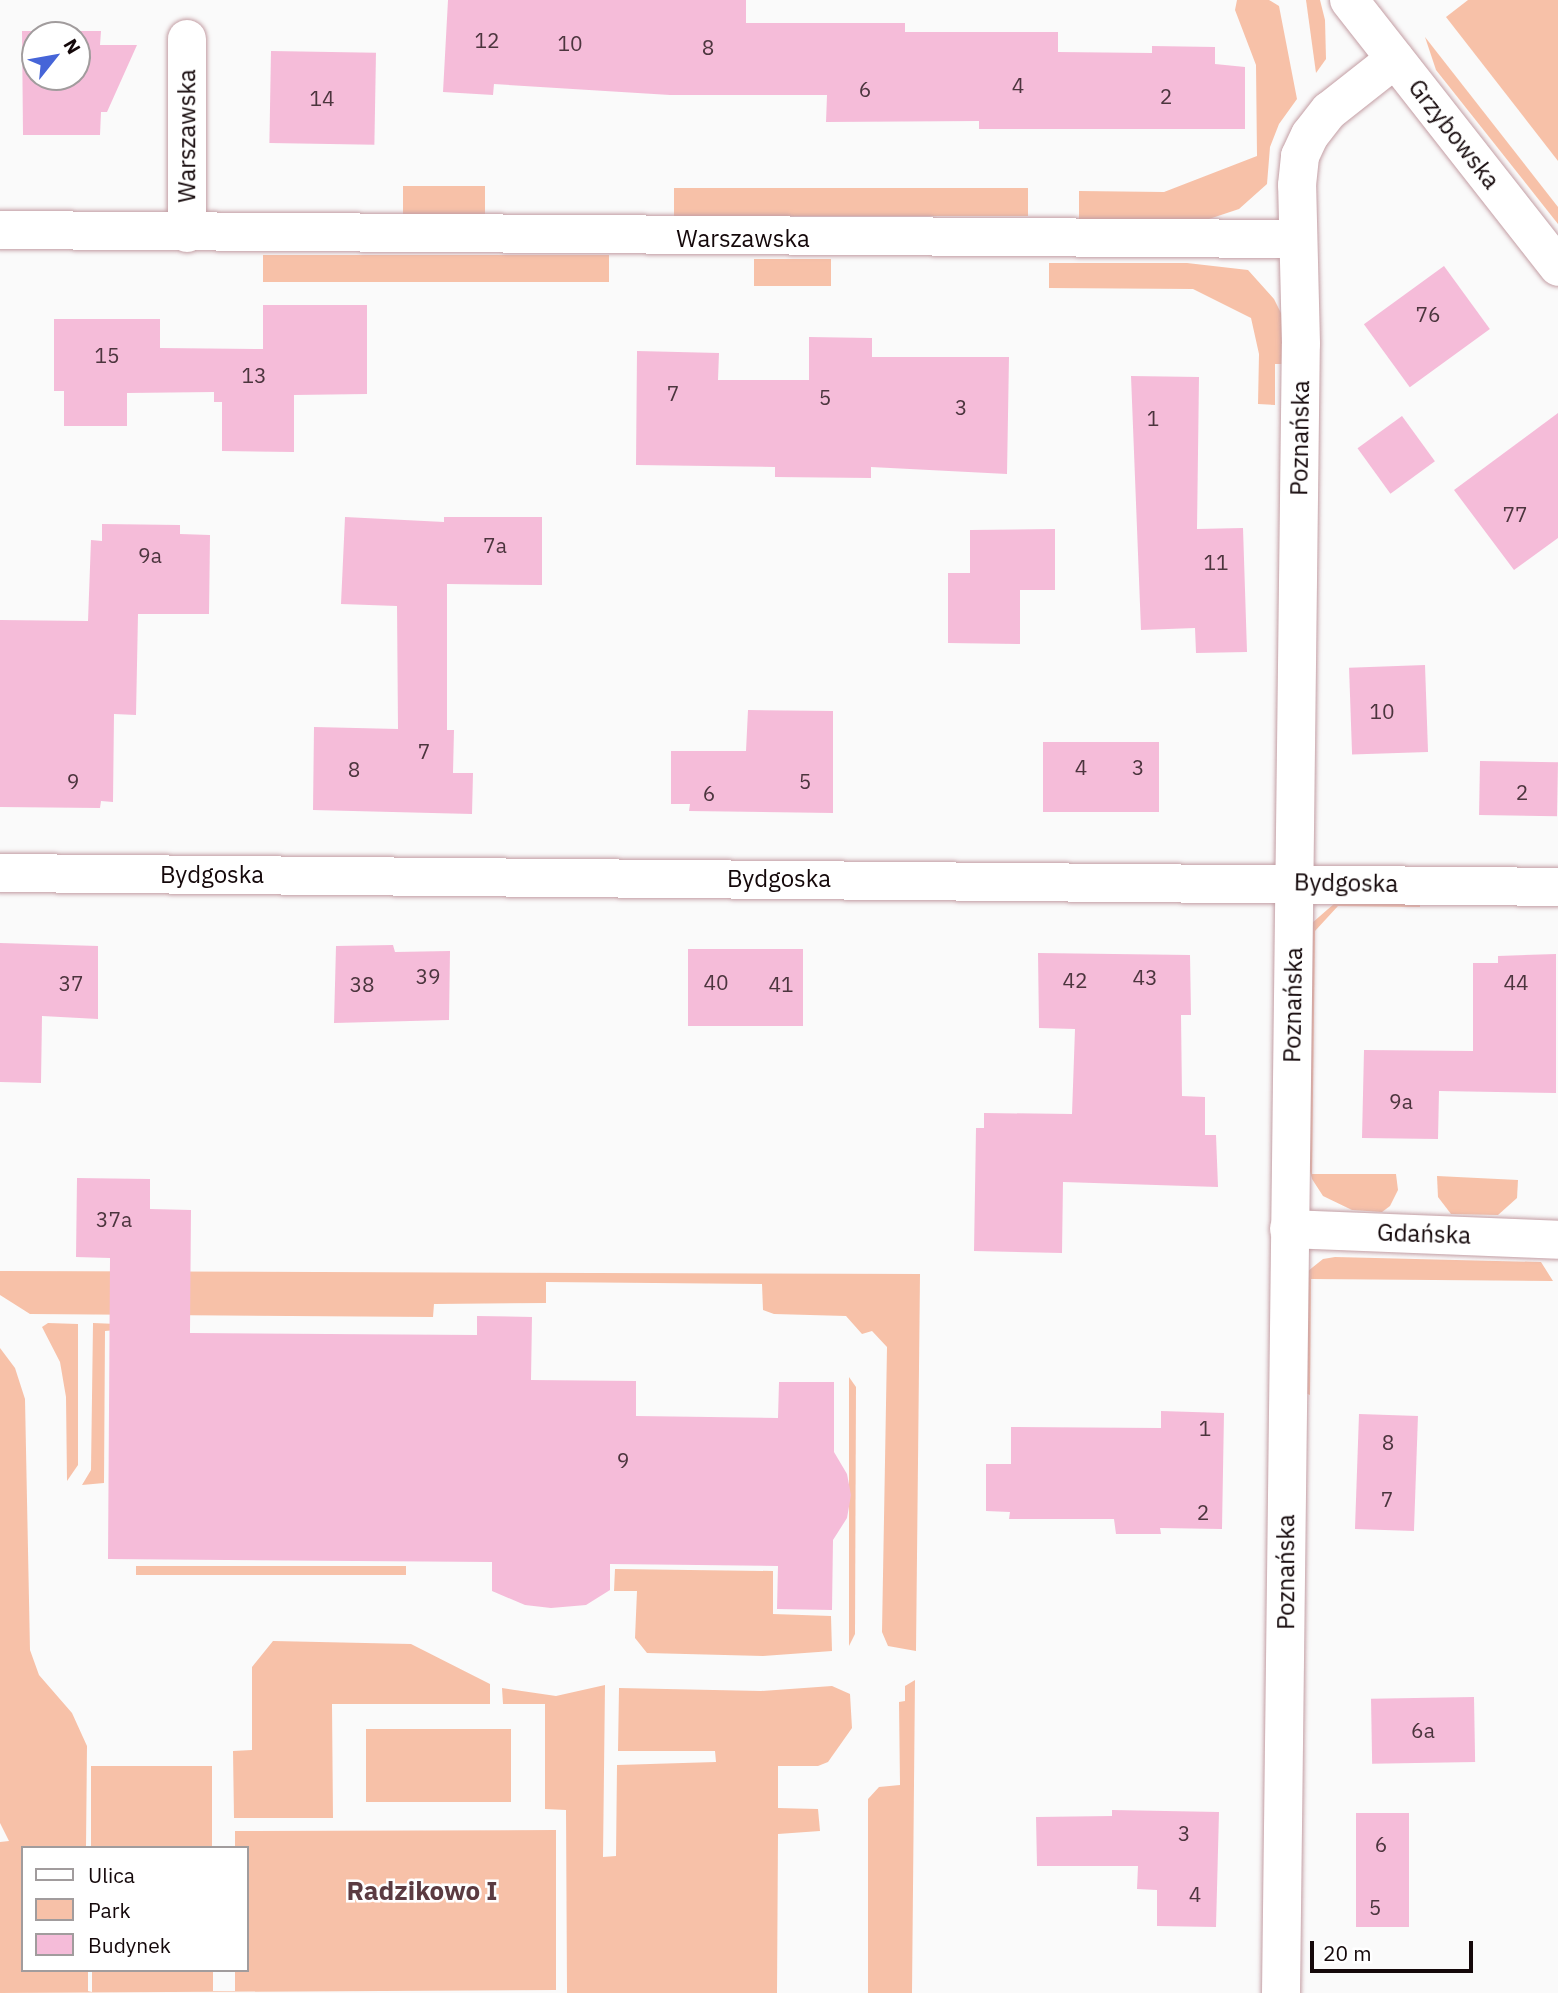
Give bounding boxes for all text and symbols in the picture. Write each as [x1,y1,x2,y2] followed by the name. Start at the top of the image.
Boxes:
[21,21,91,91] north arrow
[474,27,500,53] house number: 12
[557,30,583,56] house number: 10
[58,34,86,58] text: N
[702,34,714,60] house number: 8
[173,69,201,203] street label: Warszawska
[1012,72,1024,98] house number: 4
[1402,73,1506,195] street label: Grzybowska
[859,76,871,102] house number: 6
[1160,83,1172,109] house number: 2
[309,85,335,111] house number: 14
[676,225,810,253] street label: Warszawska
[1415,301,1441,327] house number: 76
[94,342,120,368] house number: 15
[241,362,267,388] house number: 13
[667,380,679,406] house number: 7
[1285,380,1315,496] street label: Poznańska
[819,384,831,410] house number: 5
[955,394,967,420] house number: 3
[1147,405,1159,431] house number: 1
[1502,501,1528,527] house number: 77
[483,532,507,558] house number: 7a
[138,542,162,568] house number: 9a
[1203,549,1229,575] house number: 11
[1369,698,1395,724] house number: 10
[418,738,430,764] house number: 7
[1075,754,1087,780] house number: 4
[1132,754,1144,780] house number: 3
[348,756,360,782] house number: 8
[67,768,79,794] house number: 9
[799,768,811,794] house number: 5
[1516,779,1528,805] house number: 2
[703,780,715,806] house number: 6
[160,861,264,889] street label: Bydgoska
[727,865,831,893] street label: Bydgoska
[1294,868,1398,898] street label: Bydgoska
[1278,947,1308,1063] street label: Poznańska
[415,963,441,989] house number: 39
[1132,964,1158,990] house number: 43
[1062,967,1088,993] house number: 42
[703,969,729,995] house number: 40
[1503,969,1529,995] house number: 44
[58,970,84,996] house number: 37
[349,971,375,997] house number: 38
[768,971,794,997] house number: 41
[1389,1088,1413,1114] house number: 9a
[96,1206,132,1232] house number: 37a
[1376,1218,1472,1250] street label: Gdańska
[1199,1415,1211,1441] house number: 1
[1382,1429,1394,1455] house number: 8
[617,1447,629,1473] house number: 9
[1381,1486,1393,1512] house number: 7
[1197,1499,1209,1525] house number: 2
[1272,1514,1300,1630] street label: Poznańska
[1411,1717,1435,1743] house number: 6a
[1178,1820,1190,1846] house number: 3
[1375,1831,1387,1857] house number: 6
[21,1846,248,1972] legend
[88,1861,135,1889] text: Ulica
[346,1875,498,1907] district label: Radzikowo I
[1189,1881,1201,1907] house number: 4
[1369,1894,1381,1920] house number: 5
[88,1896,131,1924] text: Park
[1313,1926,1476,1970] scale bar
[88,1931,171,1959] text: Budynek
[1323,1939,1372,1967] text: 20 m

